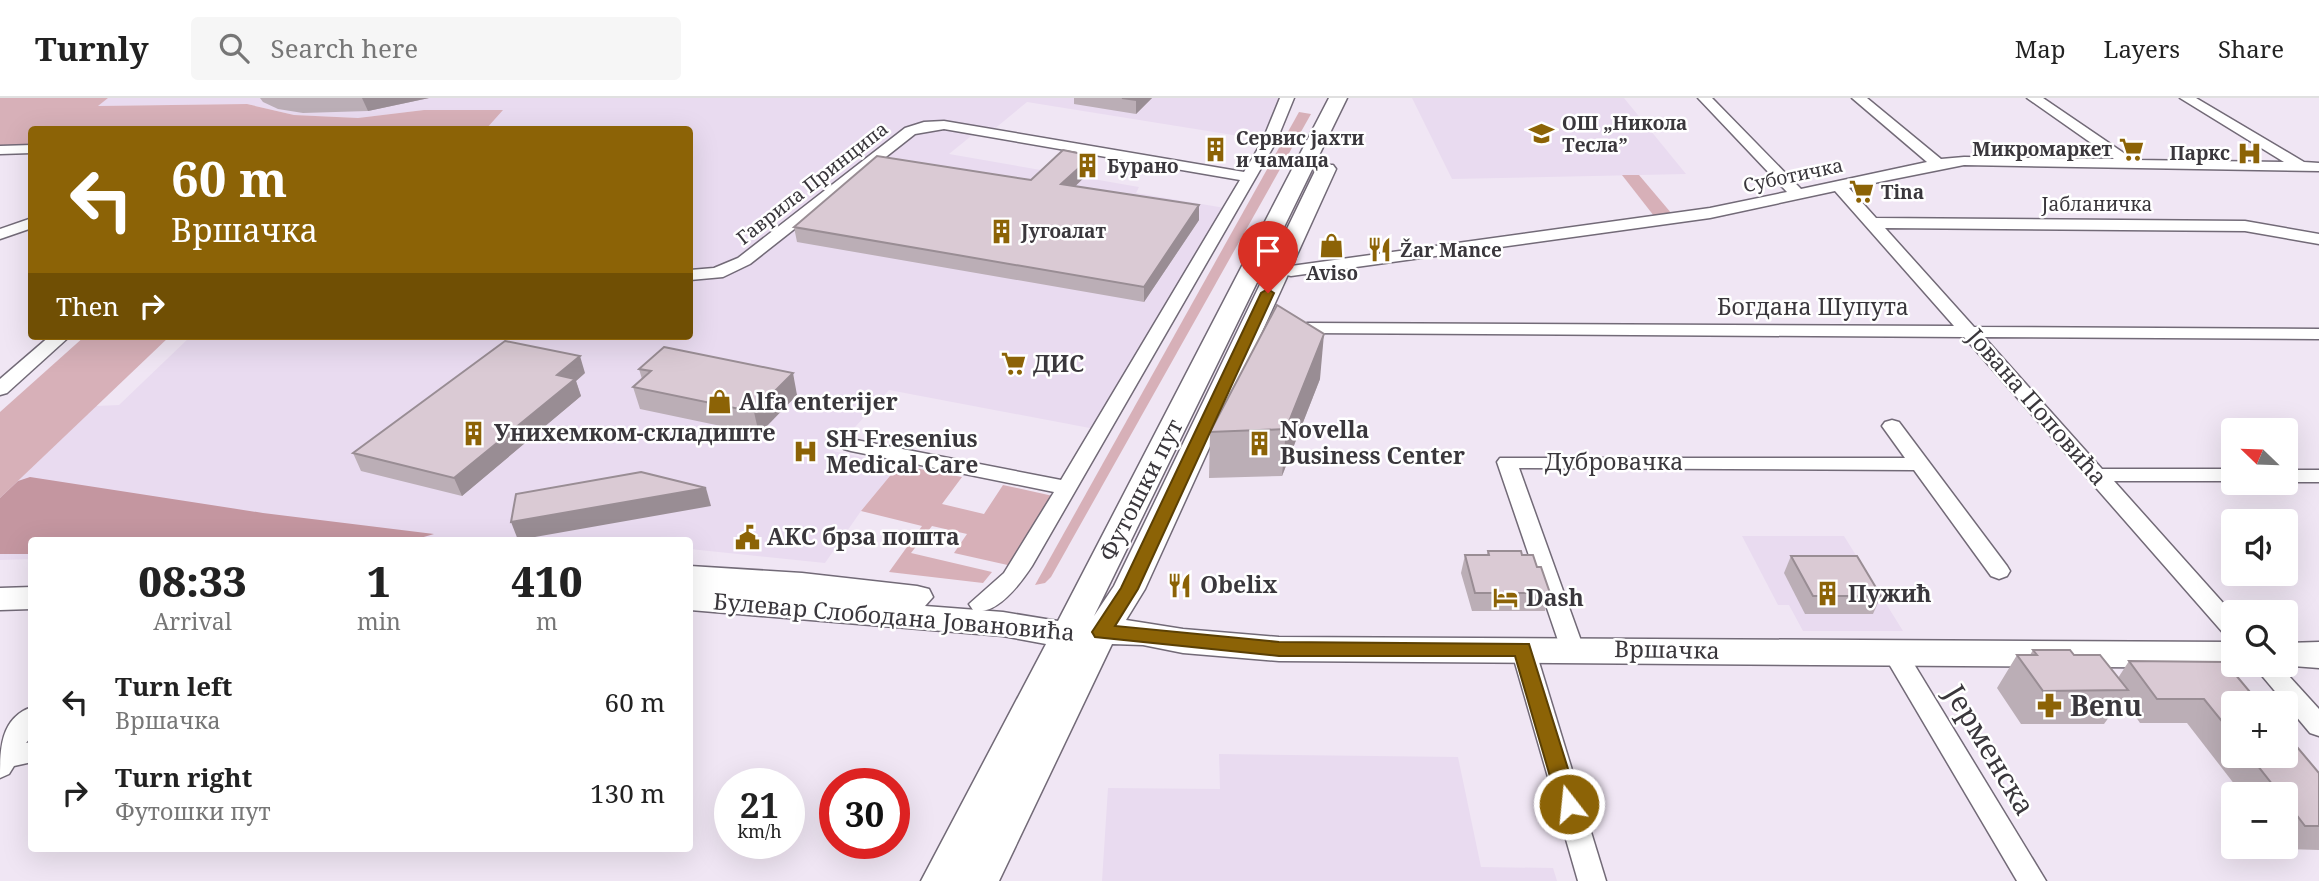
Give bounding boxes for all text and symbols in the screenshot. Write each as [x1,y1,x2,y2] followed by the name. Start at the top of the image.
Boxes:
[191,17,681,80] search box
[35,26,149,71] text: Turnly
[215,29,253,67] icon: search
[271,30,418,66] text: Search here
[2015,32,2066,65] text: Map
[2104,32,2180,65] text: Layers
[2218,32,2284,65] text: Share
[1562,110,1687,158] place label: ОШ „Никола Тесла”
[731,116,893,250] street label: Гаврила Принципа
[1528,120,1556,148] school or university icon: ОШ „Никола Тесла”
[1236,125,1364,173] place label: Сервис јахти и чамаца
[1202,135,1230,163] building icon: Сервис јахти и чамаца
[2118,135,2146,163] supermarket icon: Микромаркет
[1972,136,2112,162] place label: Микромаркет
[2236,139,2264,167] hospital icon: Паркс
[2169,140,2230,166] place label: Паркс
[171,145,287,211] text: 60 m
[1073,152,1101,180] building icon: Бурано
[1741,152,1845,198] street label: Суботичка
[1107,153,1178,179] place label: Бурано
[56,154,147,245] icon: left
[1847,178,1875,206] supermarket icon: Tina
[1881,179,1924,205] place label: Tina
[2041,191,2152,217] street label: Јабланичка
[171,208,318,251] text: Вршачка
[987,217,1015,245] building icon: Југоалат
[1020,218,1106,244] place label: Југоалат
[1238,221,1298,293] pin
[1318,231,1346,259] shop icon: Aviso
[1249,232,1287,270] icon: arrive
[1366,236,1394,264] restaurant icon: Žar Mance
[1400,237,1502,263] place label: Žar Mance
[1306,260,1358,286] place label: Aviso
[133,287,171,325] icon: right
[56,288,119,324] text: Then
[1717,290,1909,322] street label: Богдана Шупута
[1960,320,2115,492] street label: Јована Поповића
[1033,347,1084,379] place label: ДИС
[999,350,1027,378] supermarket icon: ДИС
[739,385,898,417] place label: Alfa enterijer
[705,388,733,416] shop icon: Alfa enterijer
[1091,413,1190,566] street label: Футошки пут
[1280,413,1465,471] place label: Novella Business Center
[494,416,776,448] place label: Унихемком-складиште
[2221,418,2298,495] north arrow
[2221,418,2298,859] map controls
[460,419,488,447] building icon: Унихемком-складиште
[826,422,978,480] place label: SH Fresenius Medical Care
[1246,429,1274,457] building icon: Novella Business Center
[792,438,820,466] hospital icon: SH Fresenius Medical Care
[1545,445,1683,477] street label: Дубровачка
[2221,509,2298,586] button: sound
[767,520,960,552] place label: АКС брза пошта
[733,523,761,551] public building icon: АКС брза пошта
[138,552,247,609] text: 08:33
[367,552,391,609] text: 1
[511,552,583,609] text: 410
[1200,568,1277,600] place label: Obelix
[1166,571,1194,599] restaurant icon: Obelix
[1848,577,1932,609] place label: Пужић
[1814,580,1842,608] building icon: Пужић
[1526,581,1584,613] place label: Dash
[712,584,1076,648] street label: Булевар Слободана Јовановића
[1492,584,1520,612] hotel icon: Dash
[2221,600,2298,677] button: search
[153,605,232,637] text: Arrival
[357,605,401,637] text: min
[536,605,558,637] text: m
[1614,632,1720,666] street label: Вршачка
[115,668,232,704] text: Turn left
[1936,676,2045,822] street label: Јерменска
[56,683,94,721] icon: left
[605,684,665,720] text: 60 m
[2070,686,2142,724] place label: Benu
[2221,691,2298,768] button: +
[2036,692,2064,720] pharmacy icon: Benu
[115,704,221,736] text: Вршачка
[115,759,252,795] text: Turn right
[1532,767,1606,841] position arrow
[819,768,910,859] speed limit sign: 30
[56,774,94,812] icon: right
[590,775,665,811] text: 130 m
[740,781,779,828] text: 21
[2221,782,2298,859] button: −
[115,795,271,827] text: Футошки пут
[737,819,782,843] text: km/h

